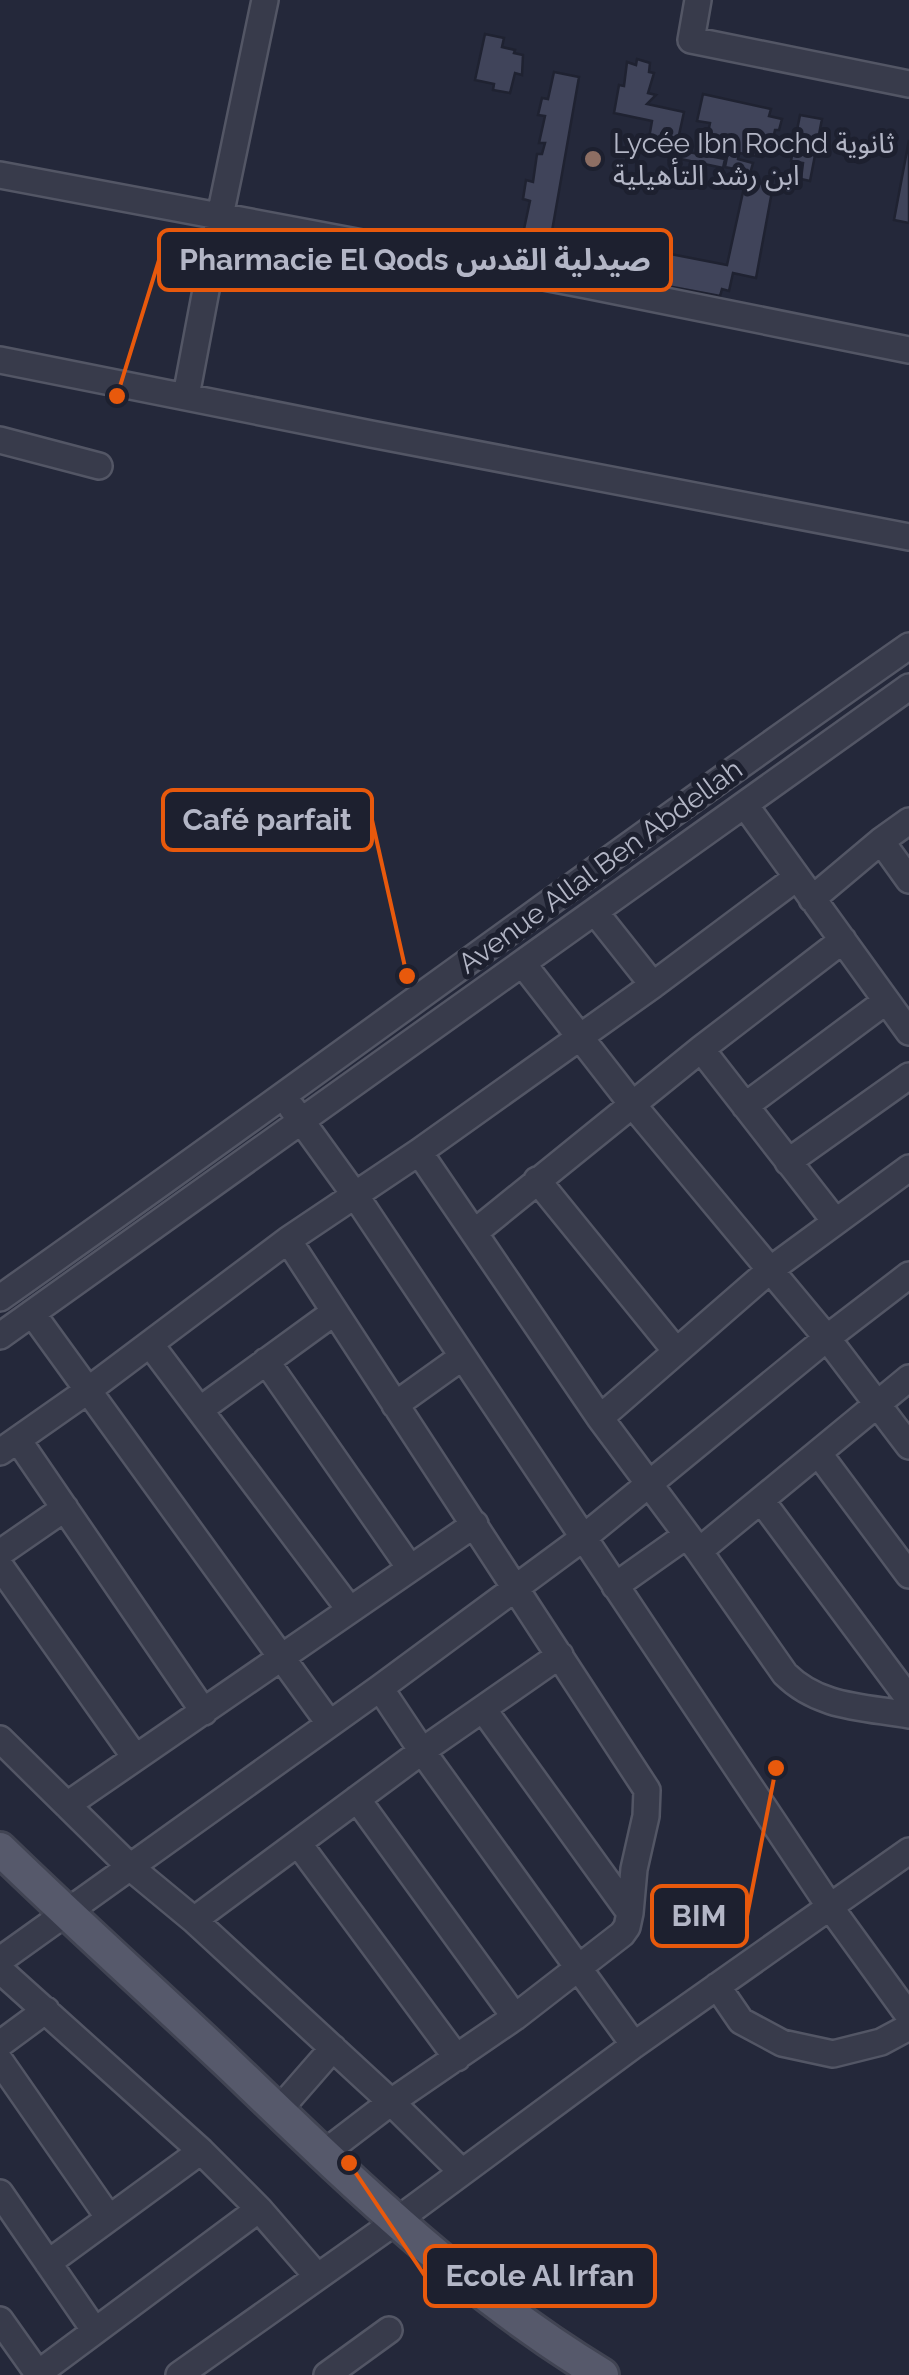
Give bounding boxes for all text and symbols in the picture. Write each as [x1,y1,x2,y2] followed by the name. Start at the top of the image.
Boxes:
[613,127,895,192] place label: Lycée Ibn Rochd ثانوية ابن رشد التأهيلية
[582,148,604,170] marker: Lycée Ibn Rochd ثانوية ابن رشد التأهيلية
[159,230,671,290] callout: Pharmacie El Qods صيدلية القدس
[179,242,651,277] text: Pharmacie El Qods صيدلية القدس
[452,752,748,980] street label: Avenue Allal Ben Abdellah
[163,790,372,850] callout: Café parfait
[182,802,352,837] text: Café parfait
[652,1886,747,1946] callout: BIM
[672,1898,726,1933] text: BIM
[425,2246,655,2306] callout: Ecole Al Irfan
[446,2258,634,2293] text: Ecole Al Irfan

